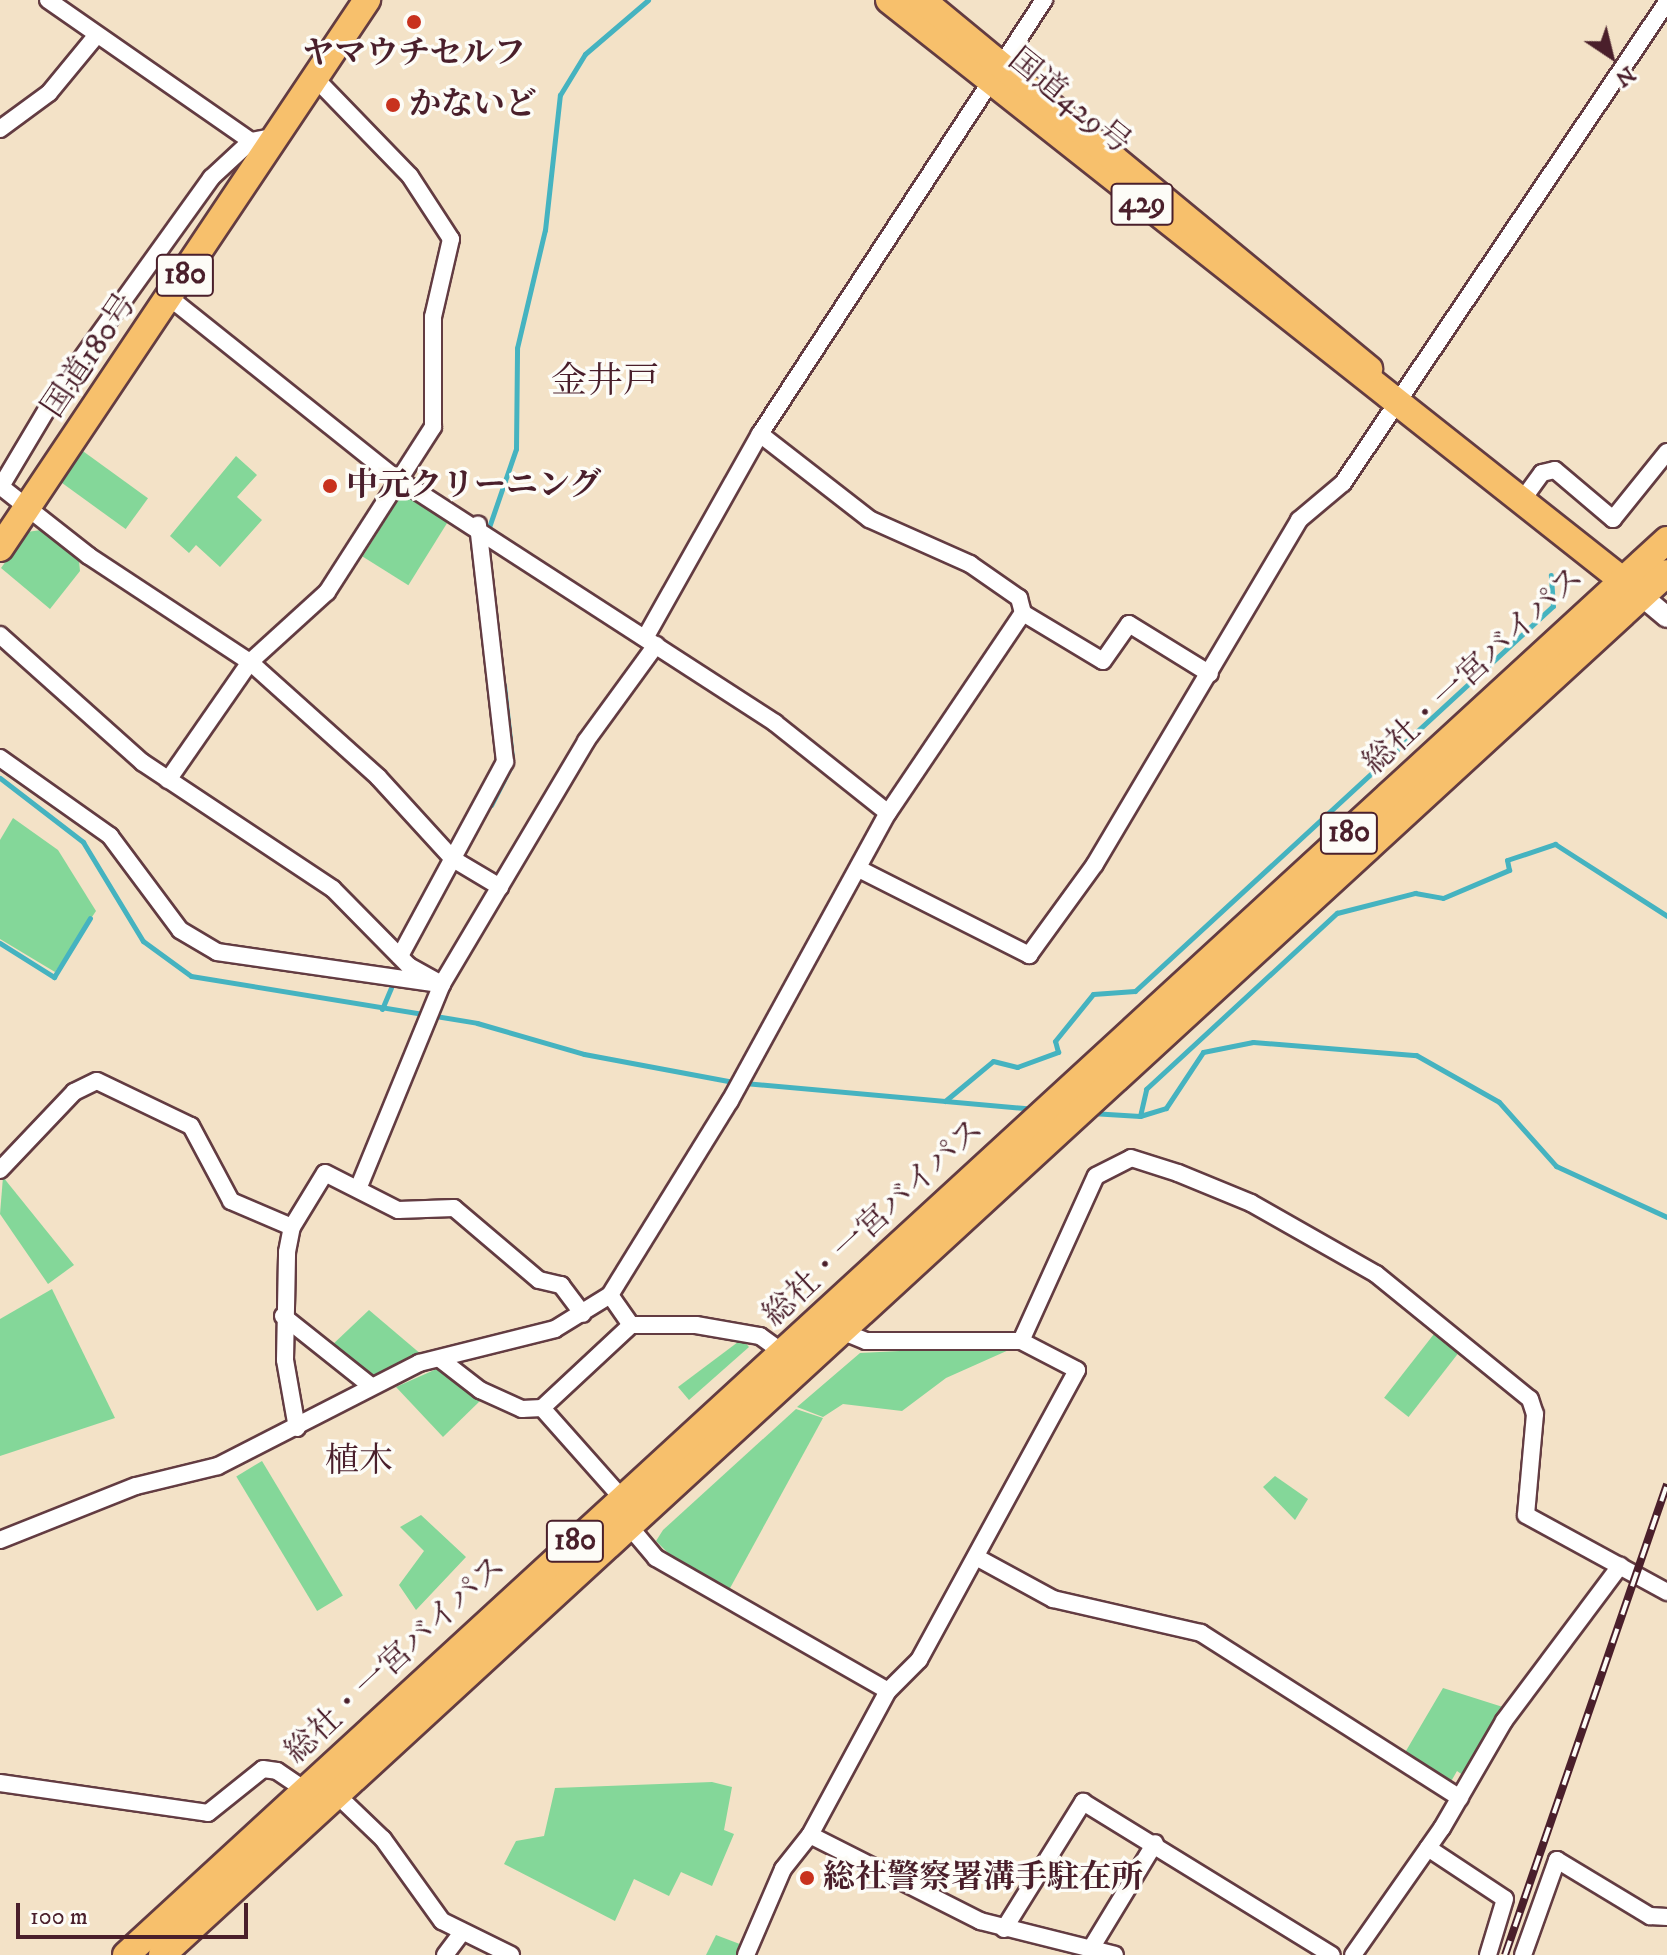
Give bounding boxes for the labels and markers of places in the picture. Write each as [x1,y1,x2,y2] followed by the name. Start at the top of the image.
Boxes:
[405,13,423,31] marker: ヤマウチセルフ
[302,35,526,73] place label: ヤマウチセルフ
[409,86,537,124] place label: かないど
[384,96,402,114] marker: かないど
[346,467,602,505] place label: 中元クリーニング
[321,477,339,495] marker: 中元クリーニング
[823,1859,1143,1897] place label: 総社警察署溝手駐在所
[798,1869,816,1887] marker: 総社警察署溝手駐在所

